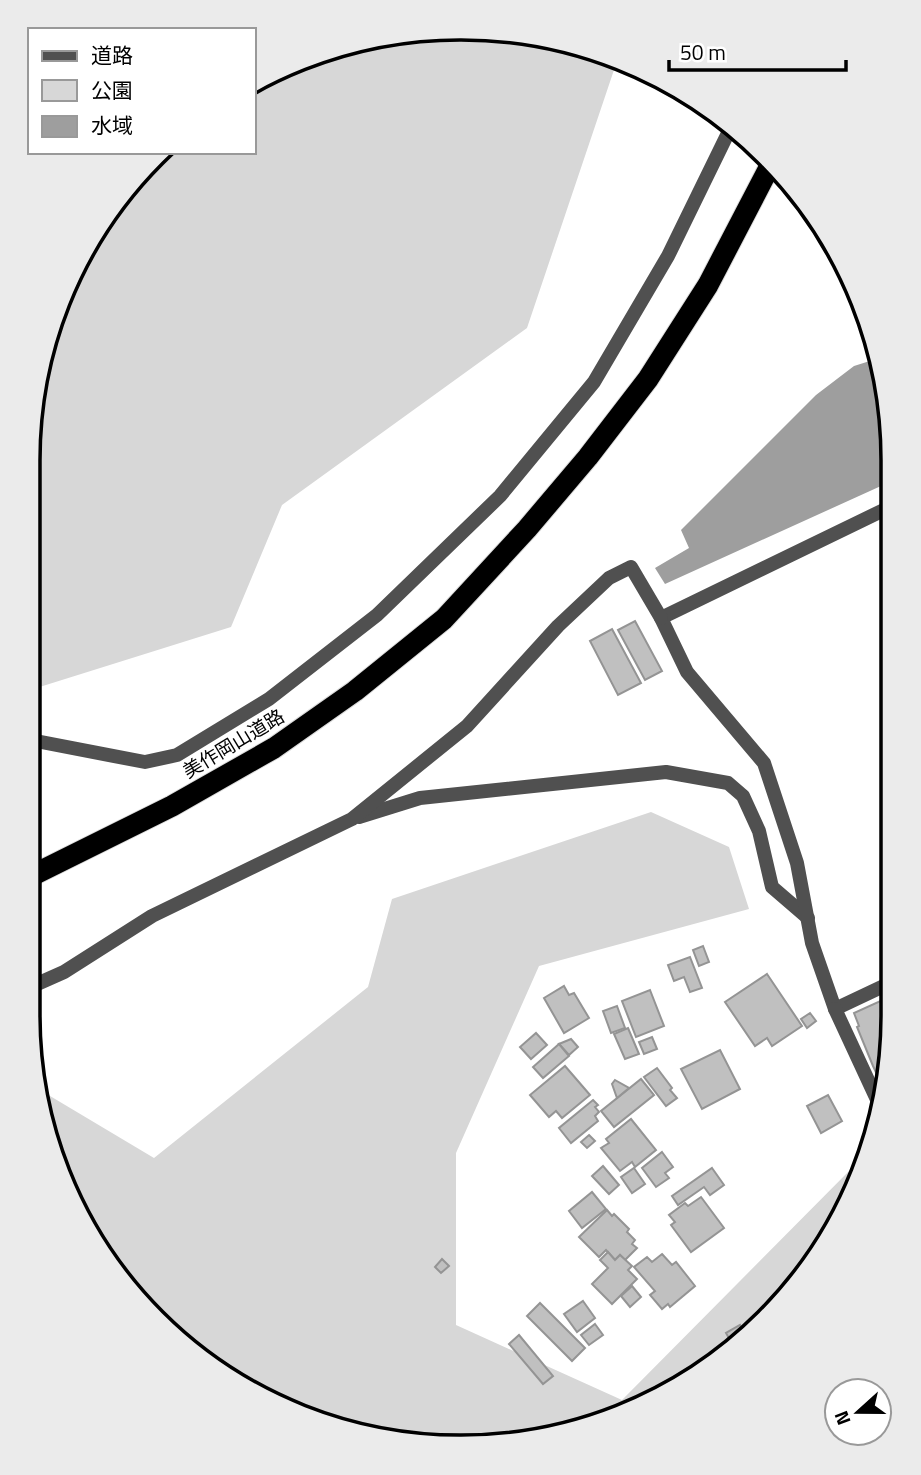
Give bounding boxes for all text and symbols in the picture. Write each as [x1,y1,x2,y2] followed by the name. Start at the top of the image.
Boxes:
[28,28,256,154] legend
[669,28,846,72] scale bar
[680,36,726,68] text: 50 m
[91,39,133,71] text: 道路
[91,74,133,106] text: 公園
[91,109,133,141] text: 水域
[177,701,289,785] street label: 美作岡山道路
[823,1377,893,1447] north arrow
[826,1407,858,1430] text: N

